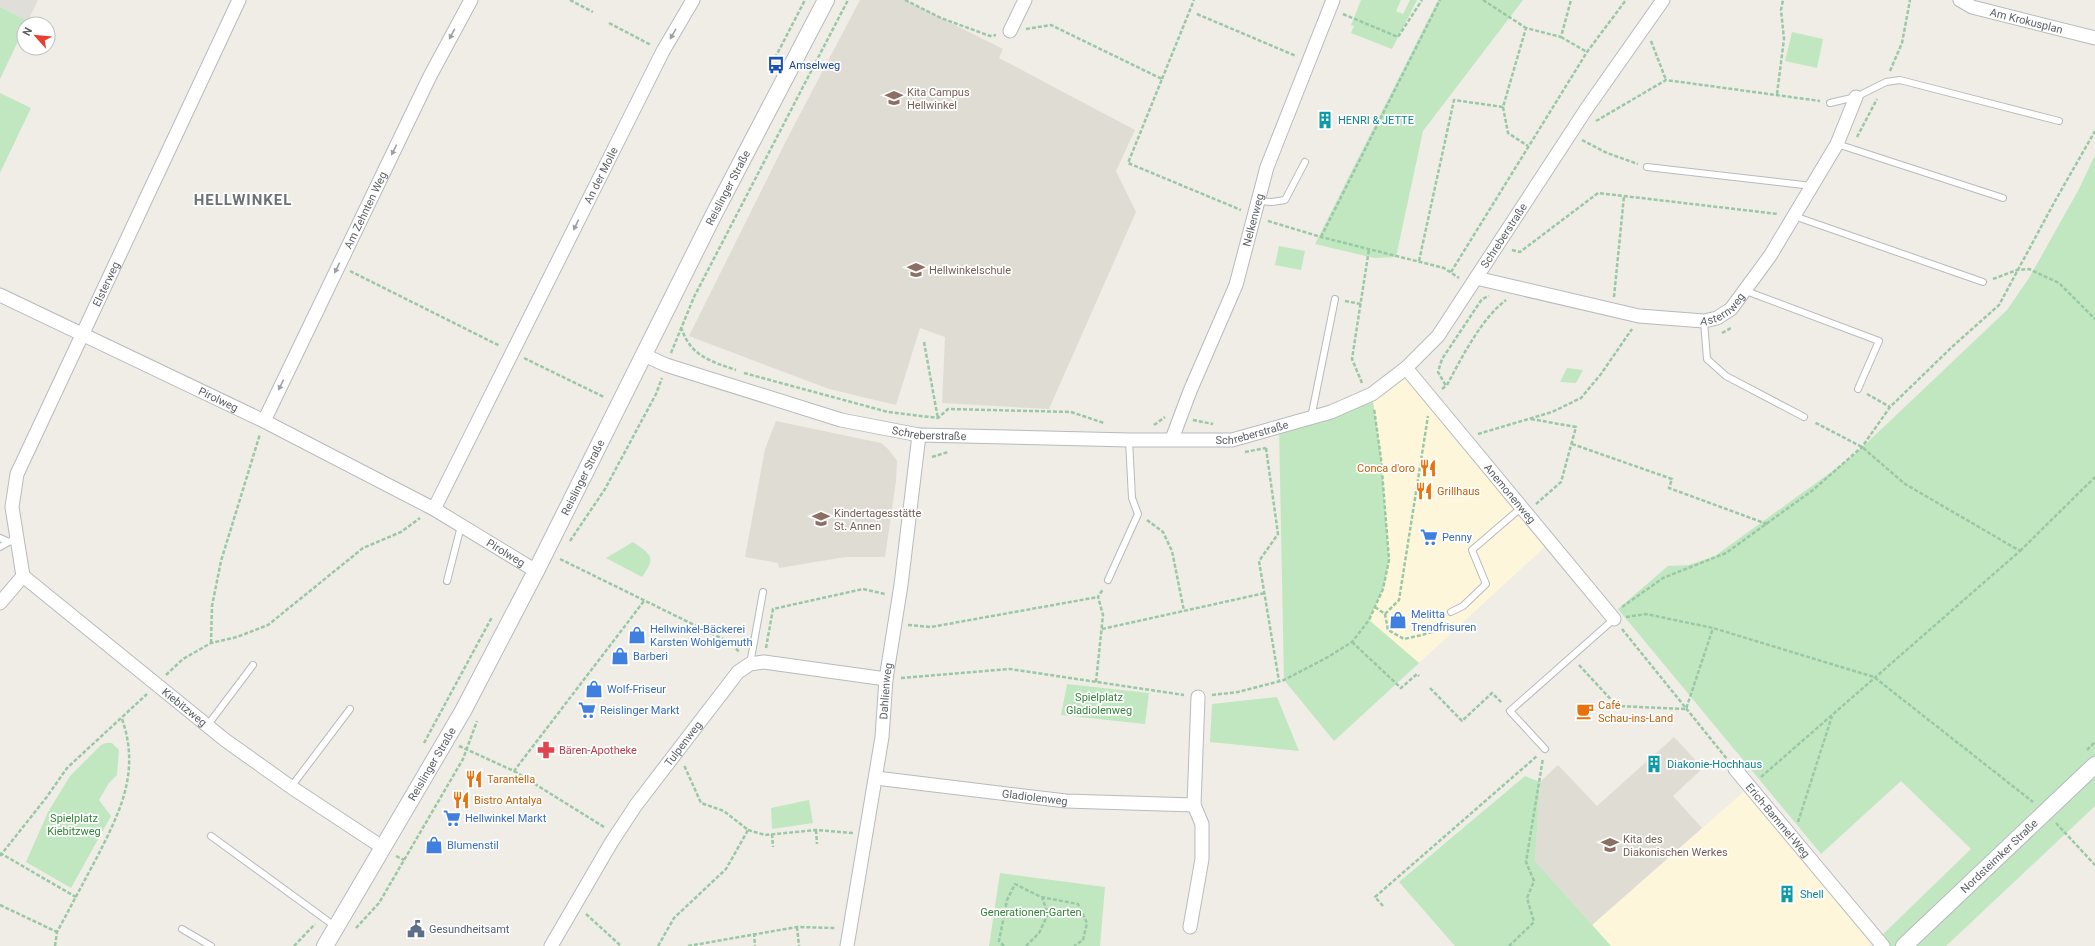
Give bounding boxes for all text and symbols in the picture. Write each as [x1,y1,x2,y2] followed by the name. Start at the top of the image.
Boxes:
[1989,5,2064,36] street label: Am Krokusplan
[16,16,56,56] north arrow
[20,25,35,38] text: N
[670,28,677,40] one-way arrow
[449,29,456,40] one-way arrow
[766,55,786,75] bus stop icon: Amselweg
[789,59,840,72] place label: Amselweg
[907,86,970,112] place label: Kita Campus Hellwinkel
[884,88,904,108] school or university icon: Kita Campus Hellwinkel
[1315,110,1335,130] building icon: HENRI & JETTE
[1338,114,1414,127] place label: HENRI & JETTE
[391,145,397,156] one-way arrow
[581,145,620,206] street label: An der Molle
[703,148,753,227] street label: Reislinger Straße
[341,170,390,251] street label: Am Zehnten Weg
[194,191,292,209] district label: HELLWINKEL
[1240,192,1266,248] street label: Nelkenweg
[1478,200,1530,270] street label: Schreberstraße
[573,219,579,230] one-way arrow
[90,259,122,309] street label: Elsterweg
[906,260,926,280] school or university icon: Hellwinkelschule
[334,262,340,273] one-way arrow
[929,264,1011,277] place label: Hellwinkelschule
[1700,290,1747,328] street label: Asternweg
[278,379,284,390] one-way arrow
[196,384,240,414] street label: Pirolweg
[1216,418,1290,447] street label: Schreberstraße
[891,423,967,443] street label: Schreberstraße
[558,437,607,517] street label: Reislinger Straße
[1418,458,1438,478] restaurant icon: Conca d'oro
[1482,461,1538,526] street label: Anemonenweg
[1357,462,1415,475] place label: Conca d'oro
[1414,481,1434,501] restaurant icon: Grillhaus
[1437,485,1480,498] place label: Grillhaus
[834,507,921,533] place label: Kindertagesstätte St. Annen
[811,509,831,529] school or university icon: Kindertagesstätte St. Annen
[1419,527,1439,547] supermarket icon: Penny
[1442,531,1473,544] place label: Penny
[484,536,527,569] street label: Pirolweg
[1411,608,1476,634] place label: Melitta Trendfrisuren
[1388,610,1408,630] shop icon: Melitta Trendfrisuren
[650,623,753,649] place label: Hellwinkel-Bäckerei Karsten Wohlgemuth
[627,625,647,645] shop icon: Hellwinkel-Bäckerei Karsten Wohlgemuth
[610,646,630,666] shop icon: Barberi
[633,650,668,663] place label: Barberi
[877,662,895,720] street label: Dahlienweg
[584,679,604,699] shop icon: Wolf-Friseur
[607,683,666,696] place label: Wolf-Friseur
[160,685,209,729] street label: Kiebitzweg
[1066,691,1132,717] park label: Spielplatz Gladiolenweg
[1598,699,1673,725] place label: Café Schau-ins-Land
[577,700,597,720] supermarket icon: Reislinger Markt
[1575,701,1595,721] cafe icon: Café Schau-ins-Land
[600,704,680,717] place label: Reislinger Markt
[662,719,704,769] street label: Tulpenweg
[405,725,459,803] street label: Reislinger Straße
[536,740,556,760] pharmacy icon: Bären-Apotheke
[559,744,637,757] place label: Bären-Apotheke
[1644,754,1664,774] building icon: Diakonie-Hochhaus
[1667,758,1762,771] place label: Diakonie-Hochhaus
[464,769,484,789] restaurant icon: Tarantella
[487,773,535,786] place label: Tarantella
[1743,781,1813,860] street label: Erich-Bammel-Weg
[1001,787,1069,808] street label: Gladiolenweg
[451,790,471,810] restaurant icon: Bistro Antalya
[474,794,542,807] place label: Bistro Antalya
[442,808,462,828] supermarket icon: Hellwinkel Markt
[47,812,101,838] park label: Spielplatz Kiebitzweg
[465,812,547,825] place label: Hellwinkel Markt
[1958,816,2040,895] street label: Nordsteimker Straße
[1623,833,1728,859] place label: Kita des Diakonischen Werkes
[424,835,444,855] shop icon: Blumenstil
[1600,835,1620,855] school or university icon: Kita des Diakonischen Werkes
[447,839,499,852] place label: Blumenstil
[1777,884,1797,904] building icon: Shell
[1800,888,1824,901] place label: Shell
[980,906,1082,919] park label: Generationen-Garten
[406,919,426,939] public building icon: Gesundheitsamt
[429,923,510,936] place label: Gesundheitsamt

